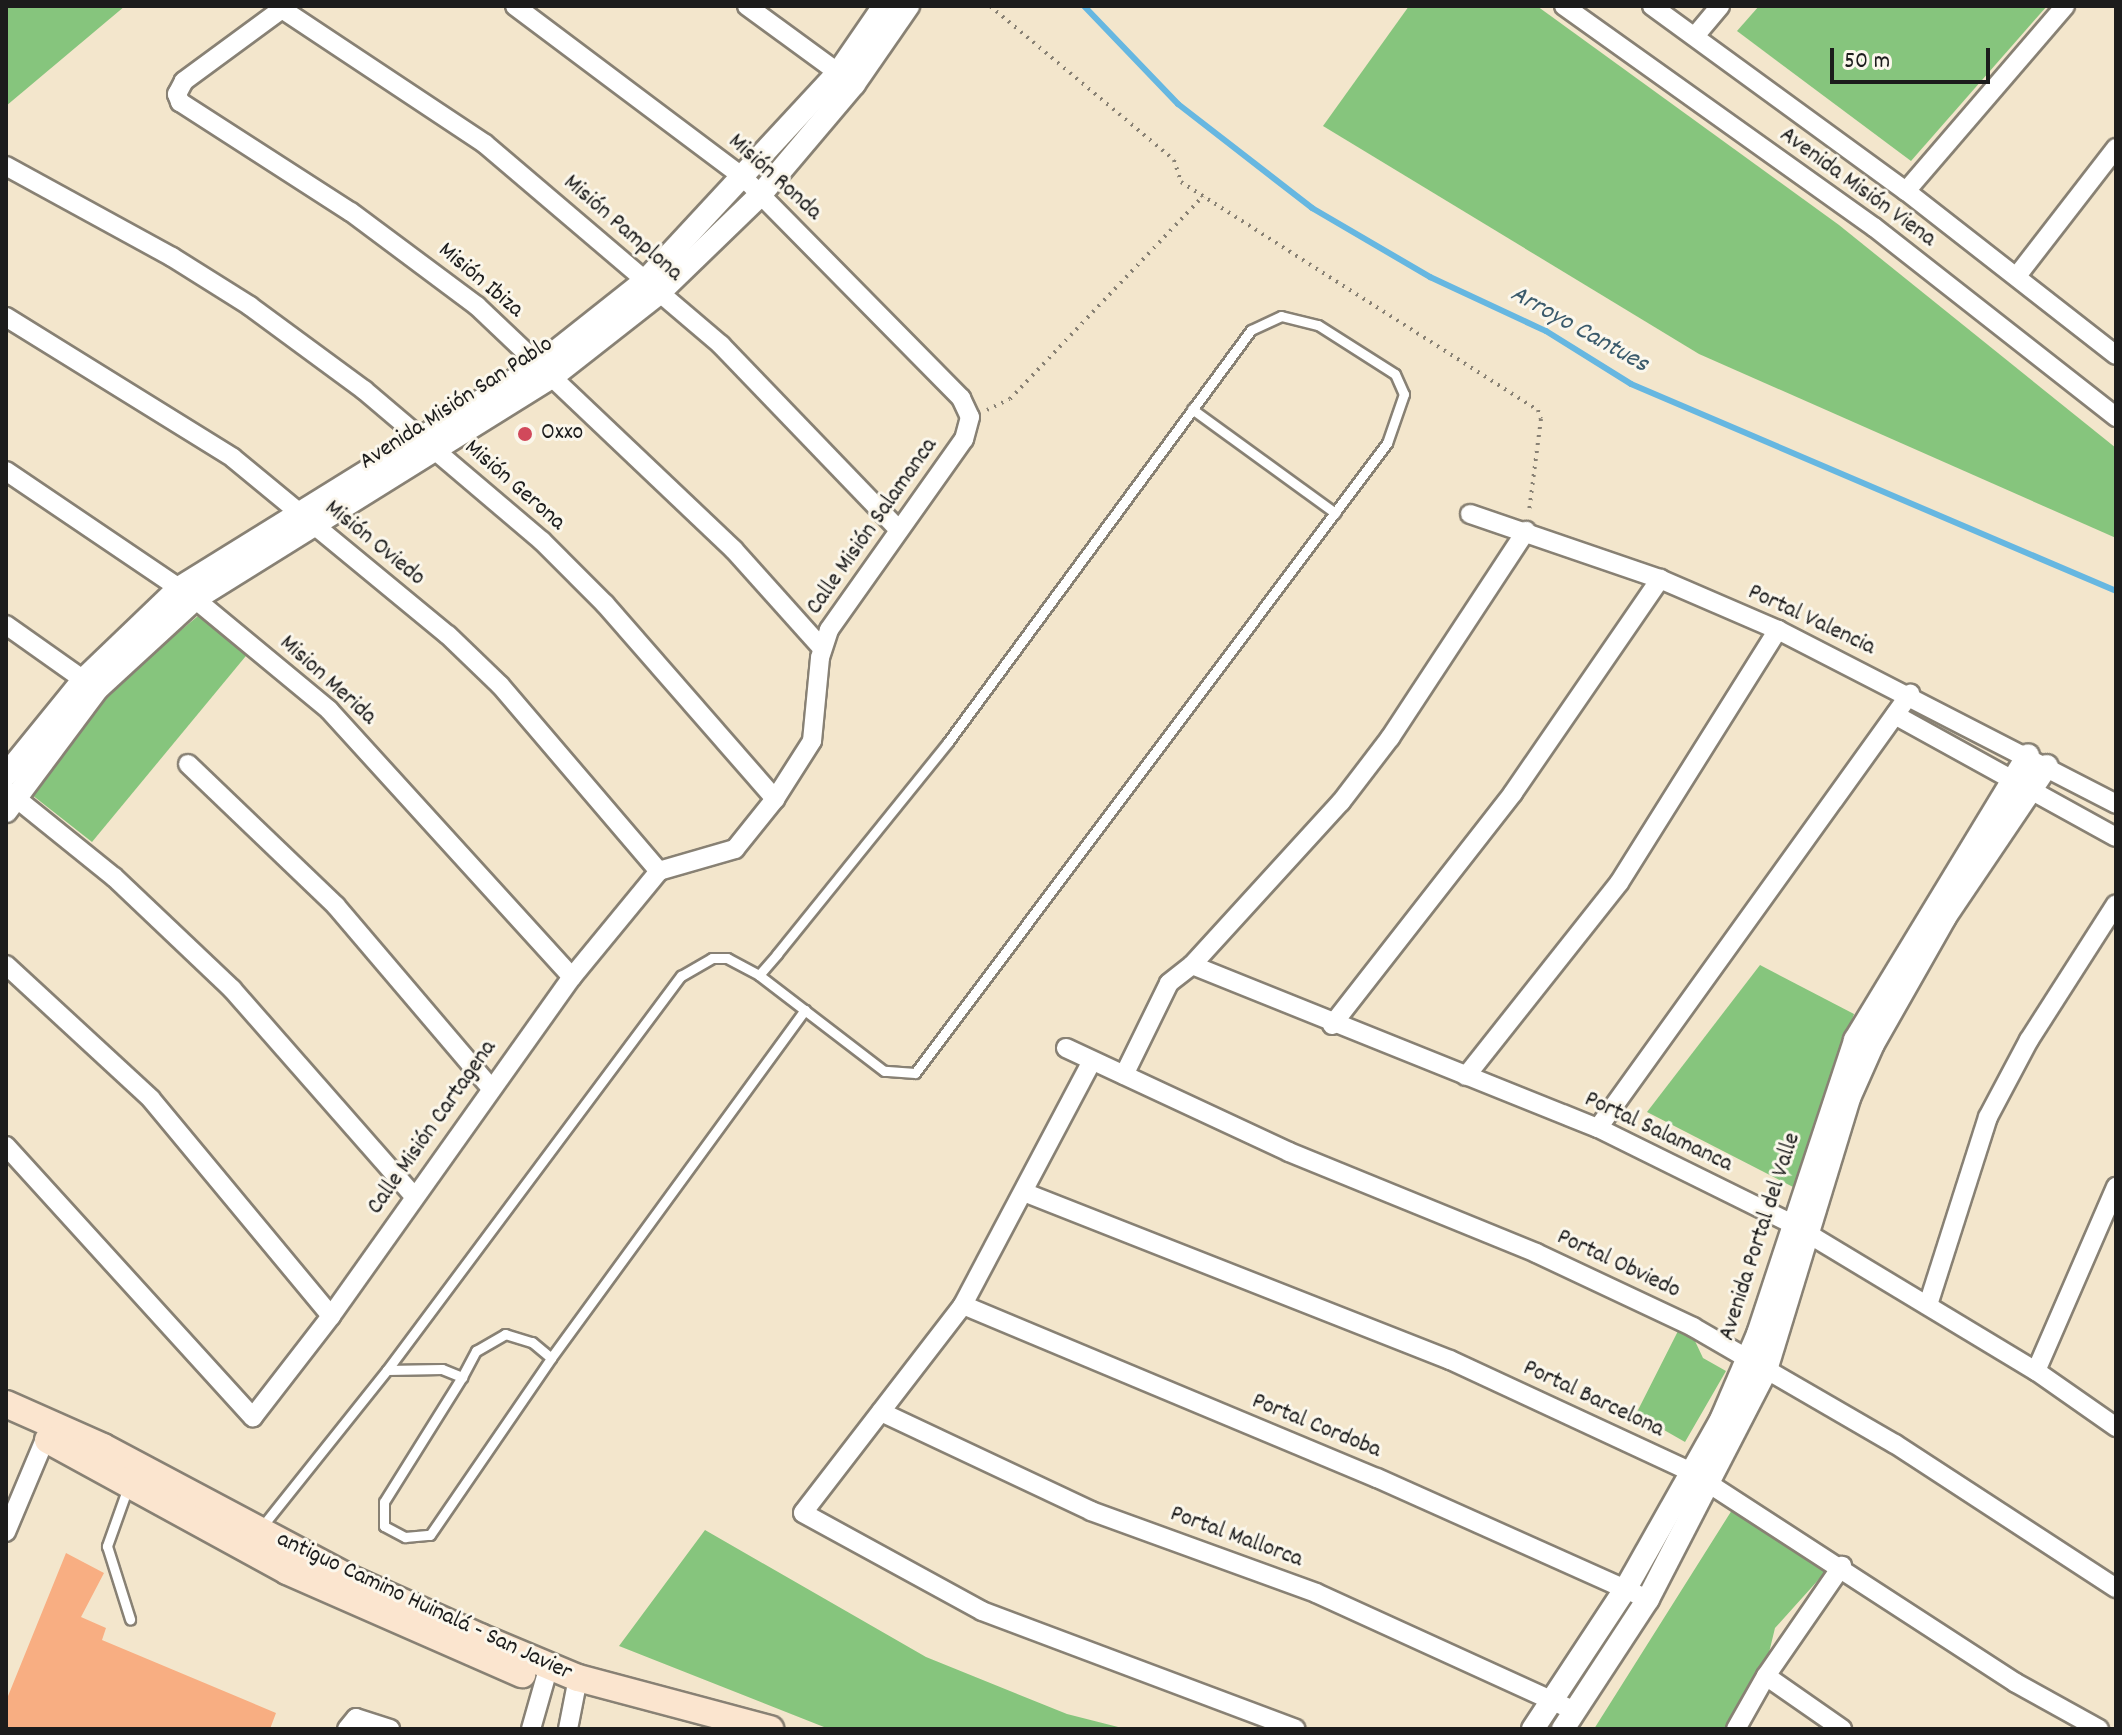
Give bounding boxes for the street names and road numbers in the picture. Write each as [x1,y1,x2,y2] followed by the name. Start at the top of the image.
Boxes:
[1773,122,1941,254] street label: Avenida Misión Viena
[721,128,827,228] street label: Misión Ronda
[556,169,688,289] street label: Misión Pamplona
[431,237,529,325] street label: Misión Ibiza
[355,331,559,477] street label: Avenida Misión San Pablo
[801,433,945,621] street label: Calle Misión Salamanca
[457,434,571,538] street label: Misión Gerona
[318,495,430,593] street label: Misión Oviedo
[1743,579,1879,663] street label: Portal Valencia
[273,630,381,732] street label: Mision Merida
[362,1035,504,1221] street label: Calle Misión Cartagena
[1579,1086,1737,1180] street label: Portal Salamanca
[1714,1129,1808,1345] street label: Avenida Portal del Valle
[1552,1224,1684,1306] street label: Portal Obviedo
[1518,1355,1668,1445] street label: Portal Barcelona
[1247,1388,1385,1466] street label: Portal Cordoba
[1166,1501,1306,1575] street label: Portal Mallorca
[272,1526,576,1688] street label: antiguo Camino Huinalá - San Javier

